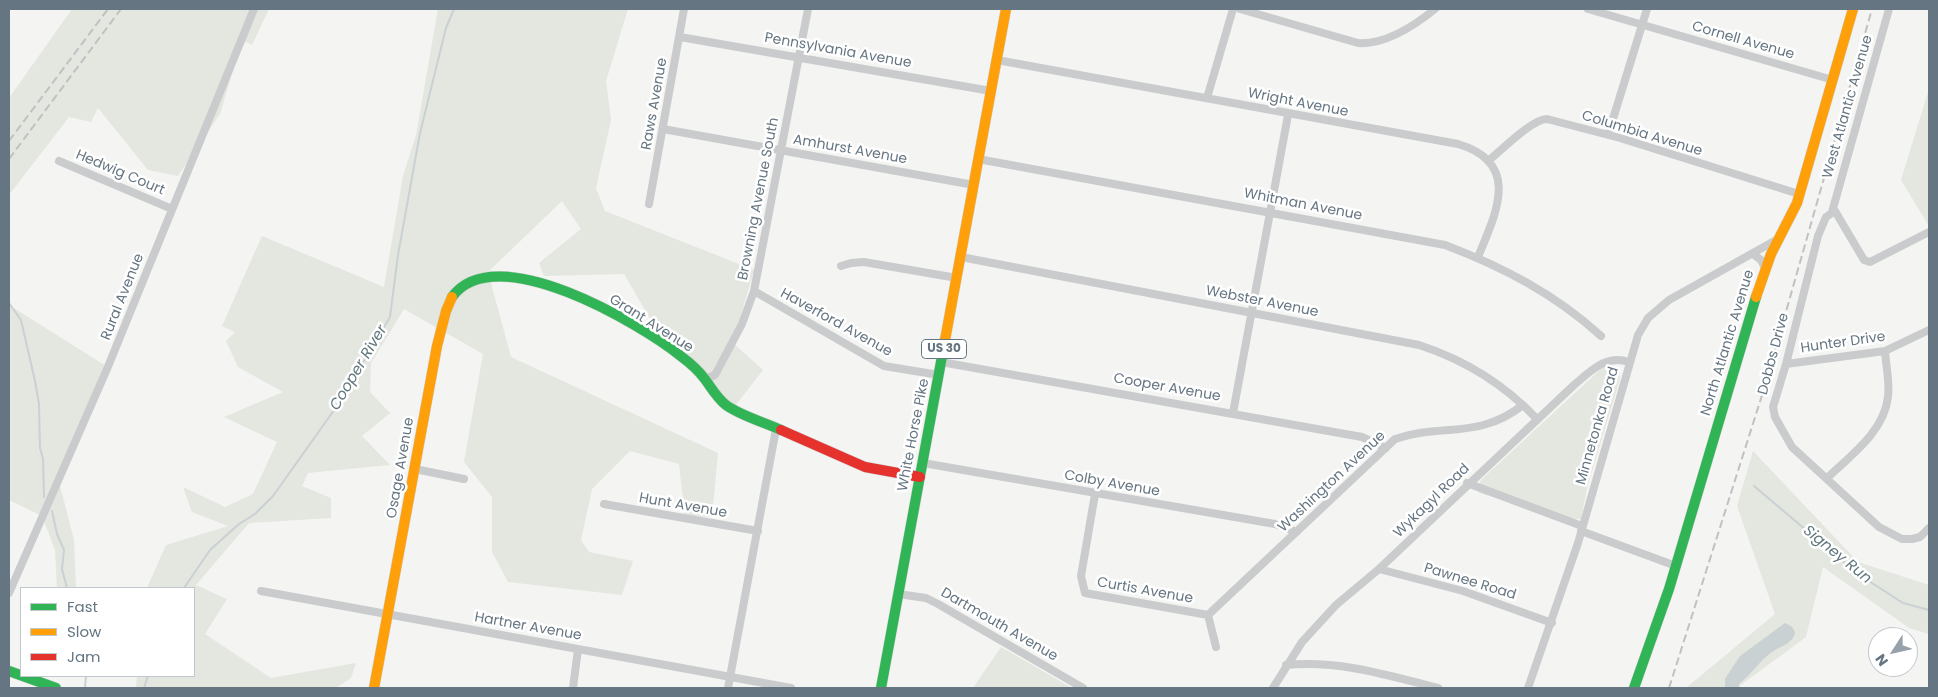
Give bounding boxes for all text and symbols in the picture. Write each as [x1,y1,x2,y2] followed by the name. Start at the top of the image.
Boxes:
[1690,18,1796,64] street label: Cornell Avenue
[763,30,913,72] street label: Pennsylvania Avenue
[1819,33,1877,181] street label: West Atlantic Avenue
[639,57,671,151] street label: Raws Avenue
[1246,85,1350,121] street label: Wright Avenue
[1580,108,1704,160] street label: Columbia Avenue
[735,116,783,282] street label: Browning Avenue South
[792,132,908,168] street label: Amhurst Avenue
[73,147,167,199] street label: Hedwig Court
[1242,185,1364,225] street label: Whitman Avenue
[98,251,148,343] street label: Rural Avenue
[1698,268,1758,418] street label: North Atlantic Avenue
[1204,283,1320,321] street label: Webster Avenue
[777,285,895,361] street label: Haverford Avenue
[606,291,696,357] street label: Grant Avenue
[1755,311,1793,397] street label: Dobbs Drive
[326,322,392,414] water label: Cooper River
[1800,329,1886,357] street label: Hunter Drive
[922,339,966,358] road number: US 30
[1573,365,1623,487] street label: Minnetonka Road
[1112,370,1222,406] street label: Cooper Avenue
[895,377,933,493] street label: White Horse Pike
[384,416,418,520] street label: Osage Avenue
[1275,428,1389,536] street label: Washington Avenue
[1391,461,1473,541] street label: Wykagyl Road
[1063,467,1161,501] street label: Colby Avenue
[638,490,728,522] street label: Hunt Avenue
[1799,522,1875,588] water label: Signey Run
[1422,560,1518,604] street label: Pawnee Road
[1096,574,1194,608] street label: Curtis Avenue
[937,585,1061,665] street label: Dartmouth Avenue
[20,587,195,677] legend
[67,596,98,617] text: Fast
[473,609,583,645] street label: Hartner Avenue
[67,621,101,642] text: Slow
[1868,627,1918,677] north arrow
[67,646,101,667] text: Jam
[1870,650,1893,670] text: N

